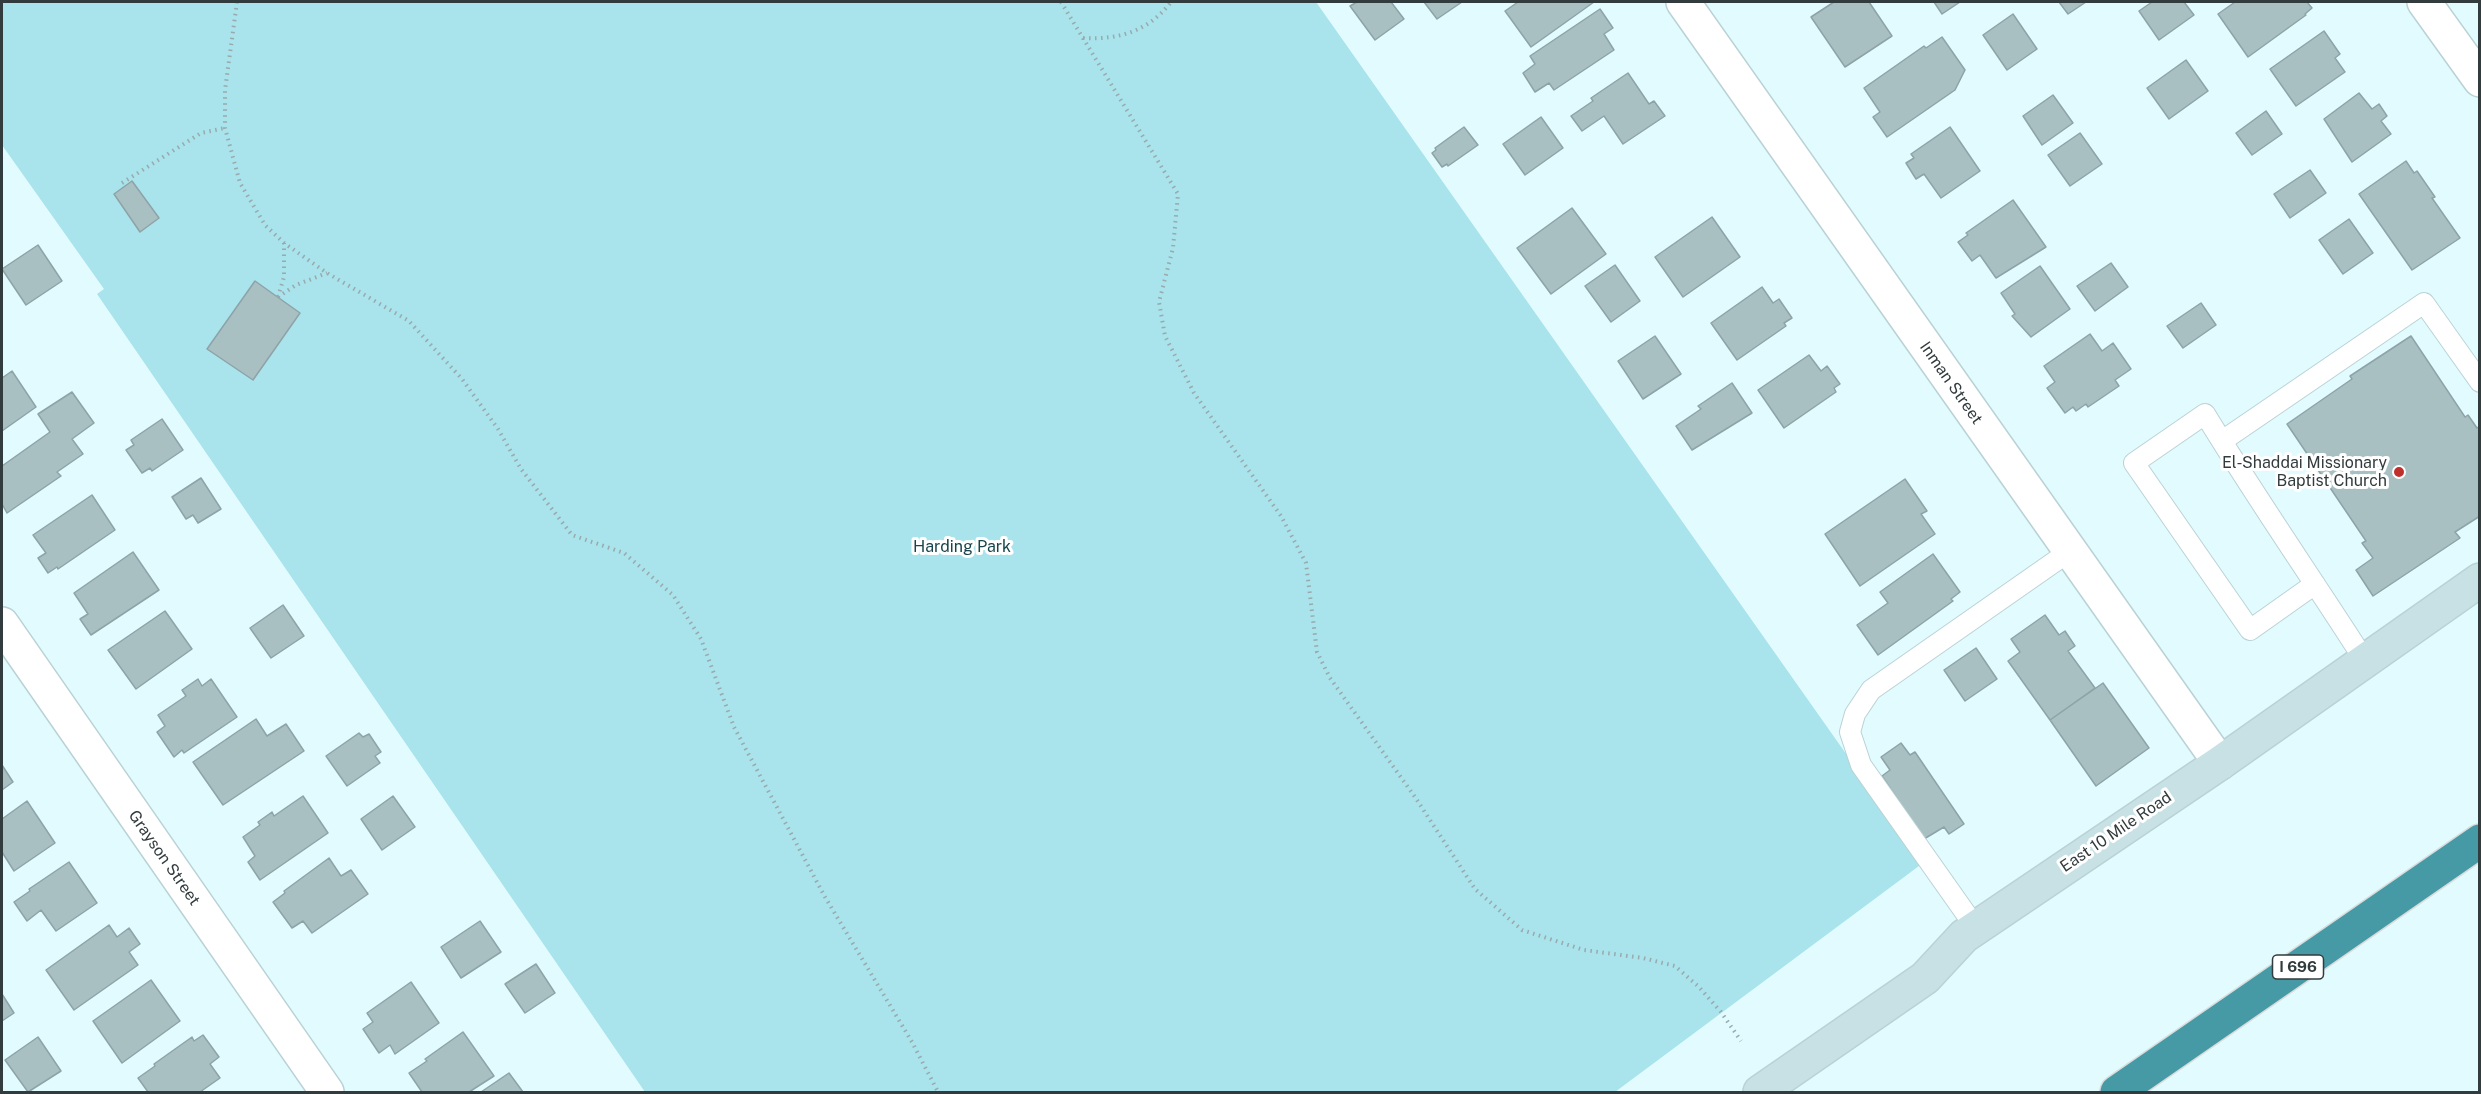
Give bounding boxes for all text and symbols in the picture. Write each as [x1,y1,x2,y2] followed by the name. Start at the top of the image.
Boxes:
[1916,338,1986,428] street label: Inman Street
[2222,453,2387,491] place label: El-Shaddai Missionary Baptist Church
[2392,465,2406,479] marker: El-Shaddai Missionary Baptist Church
[913,537,1011,557] park label: Harding Park
[2057,788,2175,876] street label: East 10 Mile Road
[124,807,204,909] street label: Grayson Street
[2272,955,2324,979] road number: I 696

